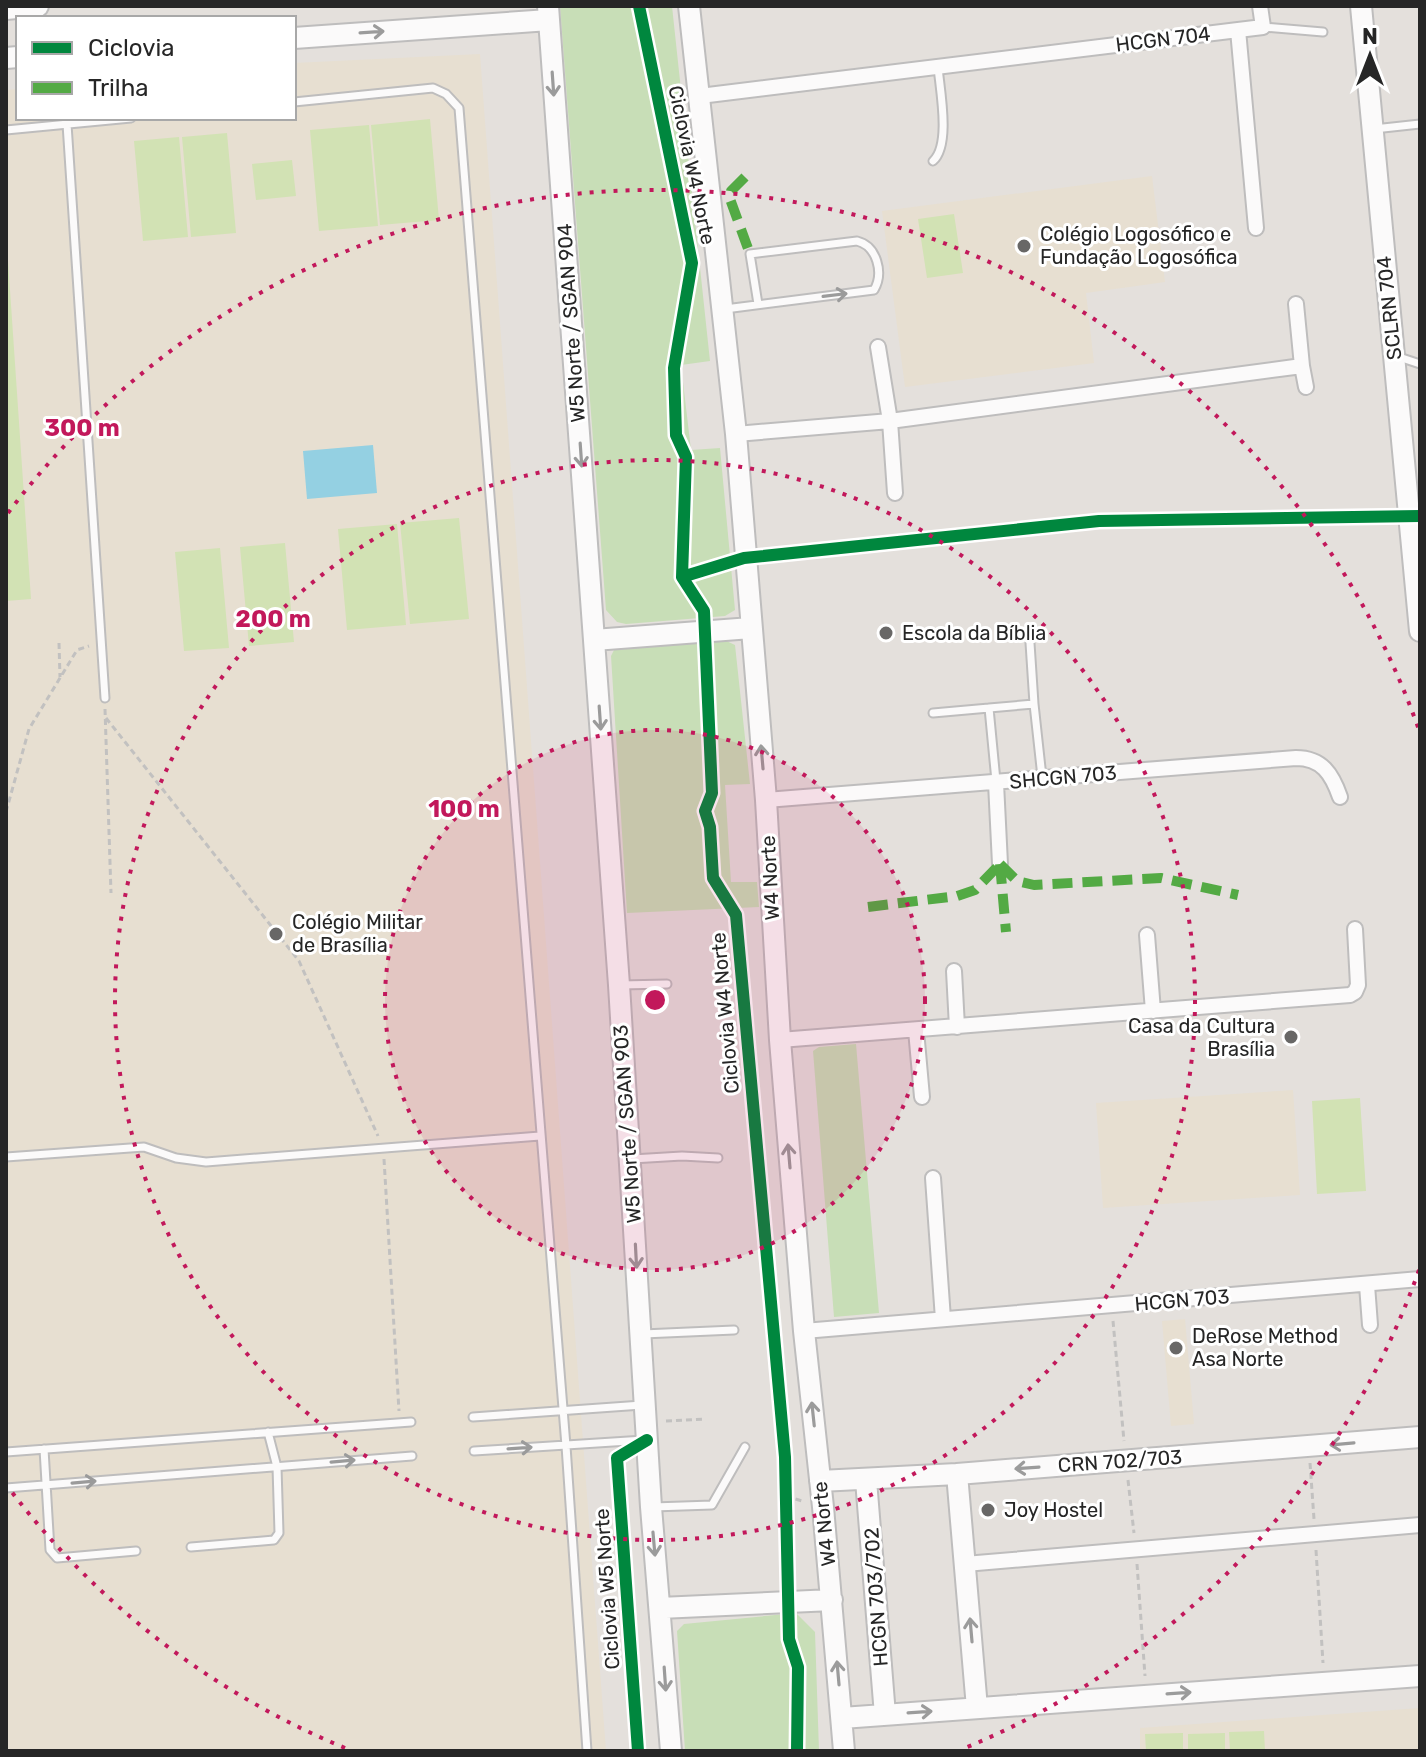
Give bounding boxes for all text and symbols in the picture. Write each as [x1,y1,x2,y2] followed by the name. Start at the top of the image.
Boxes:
[16,16,296,120] legend
[1330,16,1410,96] north arrow
[1114,21,1212,57] street label: HCGN 704
[1362,23,1378,50] text: N
[358,24,385,39] one-way arrow
[88,34,175,62] text: Ciclovia
[546,70,561,97] one-way arrow
[88,74,149,102] text: Trilha
[663,83,721,247] street label: Ciclovia W4 Norte
[1040,222,1238,269] place label: Colégio Logosófico e Fundação Logosófica
[552,223,590,423] street label: W5 Norte / SGAN 904
[1015,237,1033,255] marker: Colégio Logosófico e Fundação Logosófica
[1372,255,1406,361] street label: SCLRN 704
[822,287,847,302] one-way arrow
[44,414,120,442] text: 300 m
[574,441,589,468] one-way arrow
[235,605,311,633] text: 200 m
[902,621,1046,645] place label: Escola da Bíblia
[877,624,895,642] marker: Escola da Bíblia
[593,704,608,731] one-way arrow
[754,744,769,770] one-way arrow
[1008,760,1118,794] street label: SHCGN 703
[428,795,500,823] text: 100 m
[756,835,784,921] street label: W4 Norte
[292,910,423,957] place label: Colégio Militar de Brasília
[267,925,285,943] marker: Colégio Militar de Brasília
[706,931,744,1095] street label: Ciclovia W4 Norte
[641,986,669,1014] centre of rings
[1128,1014,1275,1061] place label: Casa da Cultura Brasília
[608,1024,646,1224] street label: W5 Norte / SGAN 903
[1282,1028,1300,1046] marker: Casa da Cultura Brasília
[782,1143,797,1169] one-way arrow
[628,1242,643,1269] one-way arrow
[1134,1284,1230,1316] street label: HCGN 703
[1192,1324,1338,1371] place label: DeRose Method Asa Norte
[1167,1339,1185,1357] marker: DeRose Method Asa Norte
[805,1402,820,1428] one-way arrow
[1329,1437,1356,1452] one-way arrow
[506,1441,533,1456] one-way arrow
[1057,1445,1183,1477] street label: CRN 702/703
[329,1454,356,1469] one-way arrow
[1014,1461,1041,1476] one-way arrow
[70,1474,97,1489] one-way arrow
[808,1480,840,1568] street label: W4 Norte
[1004,1498,1103,1522] place label: Joy Hostel
[979,1501,997,1519] marker: Joy Hostel
[589,1508,625,1670] street label: Ciclovia W5 Norte
[859,1527,893,1667] street label: HCGN 703/702
[647,1530,662,1557] one-way arrow
[963,1617,978,1644] one-way arrow
[830,1660,845,1687] one-way arrow
[658,1665,673,1692] one-way arrow
[1165,1685,1192,1700] one-way arrow
[906,1704,933,1719] one-way arrow

